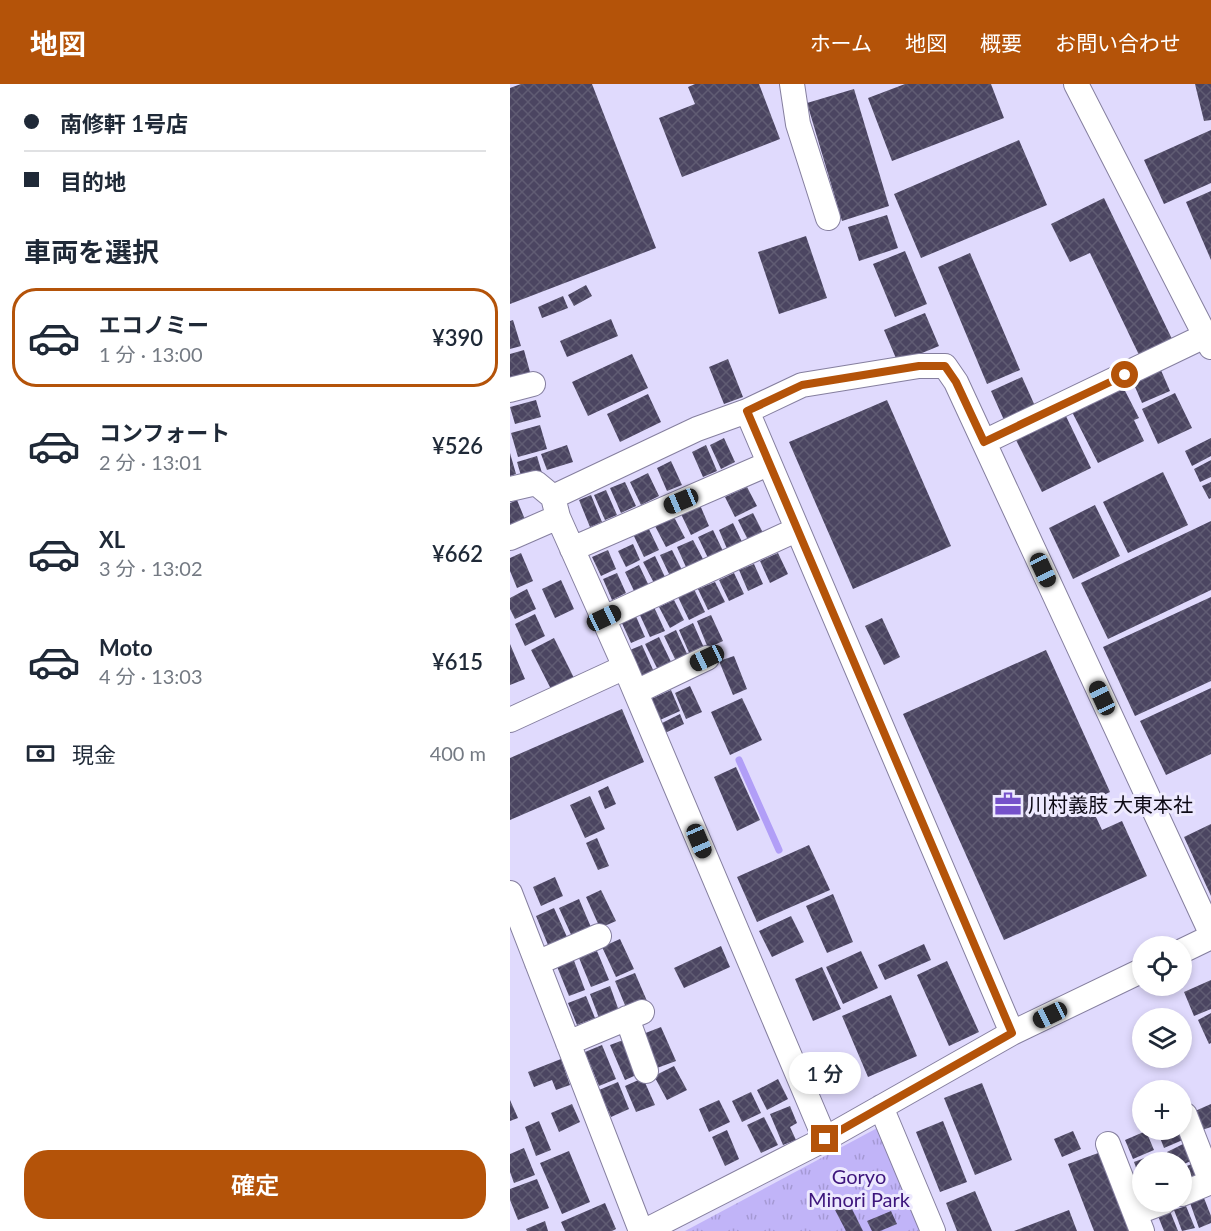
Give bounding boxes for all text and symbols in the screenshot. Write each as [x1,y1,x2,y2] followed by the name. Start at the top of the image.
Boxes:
[30,26,86,60] text: 地図
[810,30,872,55] text: ホーム
[905,30,947,55] text: 地図
[980,30,1022,55] text: 概要
[1055,30,1181,55] text: お問い合わせ
[60,110,188,137] text: 南修軒 1号店
[60,168,126,195] text: 目的地
[24,235,159,268] text: 車両を選択
[27,311,81,365] icon: car
[99,311,209,338] text: エコノミー
[432,324,483,351] text: ¥390
[99,342,203,366] text: 1 分 · 13:00
[1111,361,1138,388] route start
[27,419,81,473] icon: car
[99,419,230,446] text: コンフォート
[432,432,483,459] text: ¥526
[99,450,203,474] text: 2 分 · 13:01
[661,486,701,516] car
[99,526,125,553] text: XL
[27,527,81,581] icon: car
[432,540,483,567] text: ¥662
[1027,550,1059,590] car
[99,556,203,580] text: 3 分 · 13:02
[584,602,624,634] car
[99,634,153,661] text: Moto
[27,635,81,689] icon: car
[687,642,727,674] car
[432,648,483,675] text: ¥615
[99,664,203,688] text: 4 分 · 13:03
[1086,678,1118,718] car
[24,737,57,770] icon: cash
[72,741,116,768] text: 現金
[430,741,486,765] text: 400 m
[993,789,1023,819] office icon: 川村義肢 大東本社
[1028,792,1193,816] place label: 川村義肢 大東本社
[684,821,714,861] car
[1132,936,1192,1212] map controls
[1132,936,1192,996] button: locate
[1030,999,1070,1031] car
[1132,1008,1192,1068] button: layers
[789,1052,861,1094] callout: 1 分
[807,1061,843,1085] text: 1 分
[1132,1080,1192,1140] button: +
[811,1125,838,1152] route end
[24,1150,486,1219] button: 確定
[1132,1152,1192,1212] button: −
[808,1164,911,1211] park label: Goryo Minori Park

